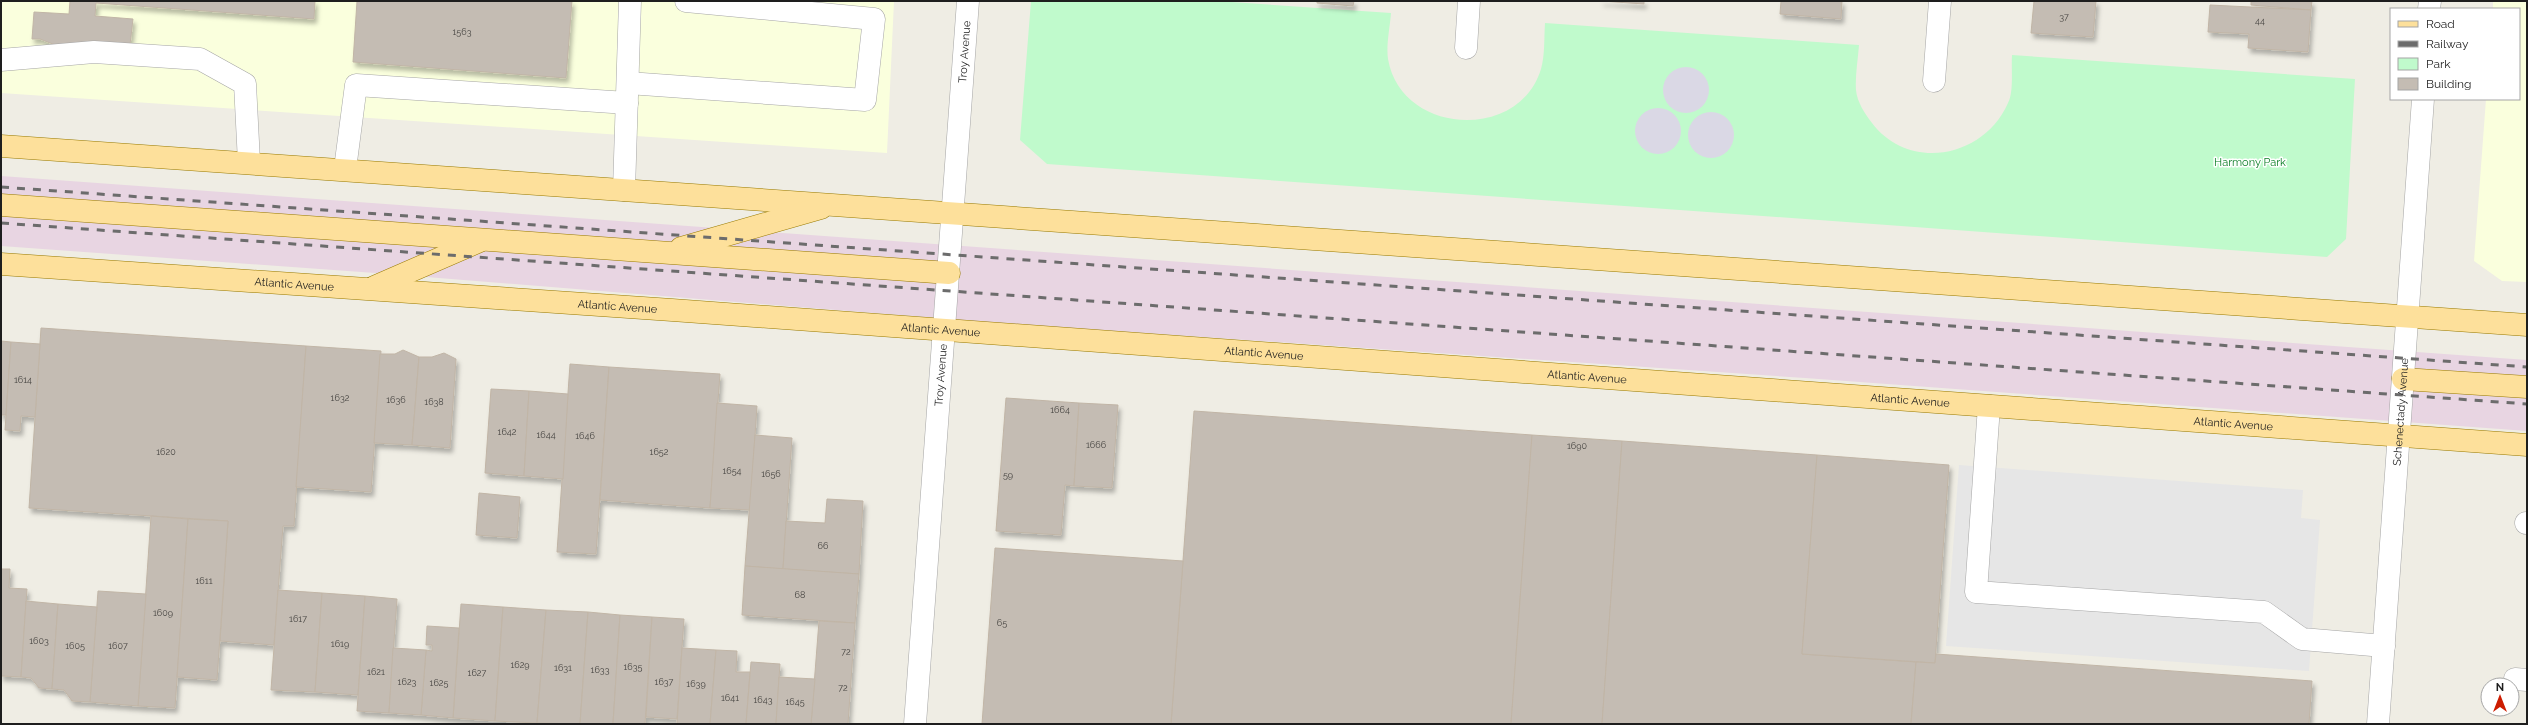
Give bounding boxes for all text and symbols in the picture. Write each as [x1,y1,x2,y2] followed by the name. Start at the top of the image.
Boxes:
[2390,8,2520,100] legend
[2059,12,2069,22] house number: 37
[2255,16,2265,26] house number: 44
[2426,17,2455,31] text: Road
[956,20,974,84] street label: Troy Avenue
[453,27,472,37] house number: 1563
[2426,37,2469,51] text: Railway
[2426,57,2451,71] text: Park
[2426,77,2472,91] text: Building
[2214,156,2286,169] park label: Harmony Park
[254,275,335,294] street label: Atlantic Avenue
[577,298,658,316] street label: Atlantic Avenue
[901,321,981,339] street label: Atlantic Avenue
[932,343,950,407] street label: Troy Avenue
[1224,344,1304,363] street label: Atlantic Avenue
[2391,357,2411,466] street label: Schenectady Avenue
[1547,368,1628,386] street label: Atlantic Avenue
[14,375,32,385] house number: 1614
[1870,391,1951,410] street label: Atlantic Avenue
[331,393,350,403] house number: 1632
[386,395,406,405] house number: 1636
[424,397,444,407] house number: 1638
[1050,405,1070,415] house number: 1664
[2193,415,2274,434] street label: Atlantic Avenue
[498,427,517,437] house number: 1642
[536,430,556,440] house number: 1644
[575,431,595,441] house number: 1646
[1086,440,1107,450] house number: 1666
[1567,441,1588,451] house number: 1690
[156,447,176,457] house number: 1620
[650,447,669,457] house number: 1652
[722,466,742,476] house number: 1654
[761,469,781,479] house number: 1656
[1003,470,1013,480] house number: 59
[818,541,829,551] house number: 66
[196,576,213,586] house number: 1611
[795,590,805,600] house number: 68
[153,608,173,618] house number: 1609
[289,614,307,624] house number: 1617
[997,618,1007,628] house number: 65
[29,636,49,646] house number: 1603
[331,639,349,649] house number: 1619
[65,641,85,651] house number: 1605
[108,641,128,651] house number: 1607
[841,647,851,657] house number: 72
[510,660,530,670] house number: 1629
[624,662,643,672] house number: 1635
[554,663,572,673] house number: 1631
[591,665,610,675] house number: 1633
[367,667,385,677] house number: 1621
[468,668,487,678] house number: 1627
[398,677,417,687] house number: 1623
[655,677,674,687] house number: 1637
[2480,677,2520,717] north arrow
[430,678,449,688] house number: 1625
[686,679,706,689] house number: 1639
[2496,681,2504,694] text: N
[838,683,848,693] house number: 72
[721,693,739,703] house number: 1641
[754,695,773,705] house number: 1643
[785,697,805,707] house number: 1645

